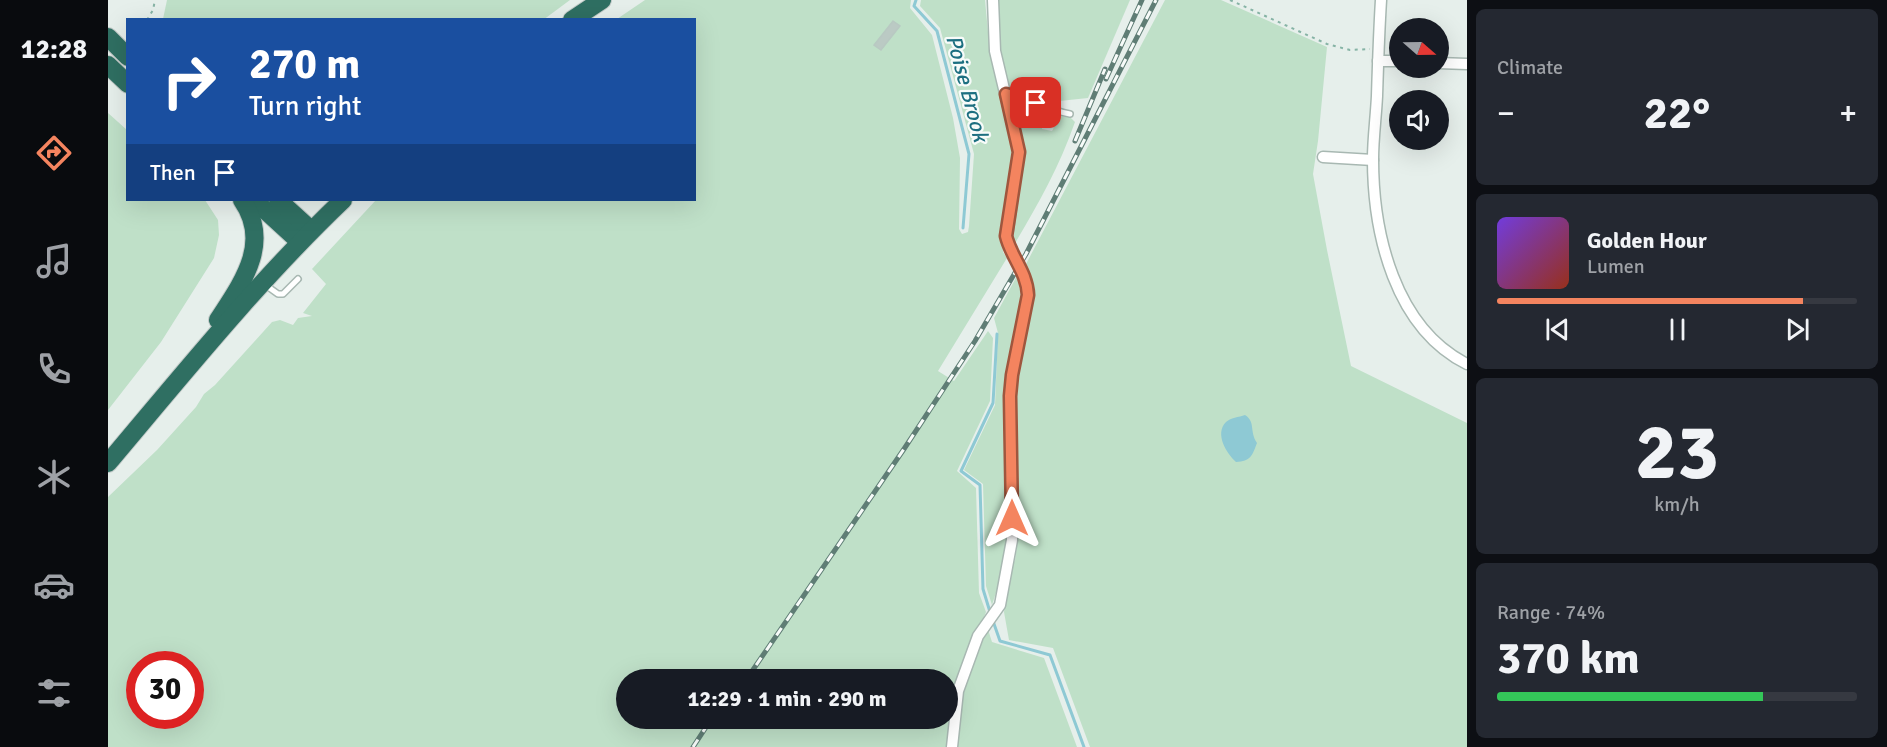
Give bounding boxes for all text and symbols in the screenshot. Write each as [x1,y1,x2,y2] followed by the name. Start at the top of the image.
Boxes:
[1389,18,1449,78] north arrow
[1389,18,1449,150] map controls
[940,32,995,146] water label: Poise Brook
[21,33,87,66] text: 12:28
[249,39,360,90] text: 270 m
[150,42,228,120] icon: right
[1497,55,1563,80] text: Climate
[1010,77,1061,128] pin
[1019,86,1052,119] icon: arrive
[1644,86,1710,141] text: 22°
[249,90,362,123] text: Turn right
[1389,90,1449,150] button: sound
[1497,93,1515,134] text: −
[1839,93,1857,134] text: +
[33,132,75,174] icon: directions
[208,156,241,189] icon: arrive
[150,159,196,186] text: Then
[1587,227,1707,254] text: Golden Hour
[33,240,75,282] icon: music
[1587,254,1645,279] text: Lumen
[1541,313,1574,346] icon: previous
[1661,313,1694,346] icon: pause
[1781,313,1814,346] icon: next
[33,348,75,390] icon: phone
[1635,405,1719,501] text: 23
[33,456,75,498] icon: climate
[980,486,1044,550] position arrow
[1654,492,1700,517] text: km/h
[33,564,75,606] icon: car
[1497,600,1605,625] text: Range · 74%
[1497,631,1640,686] text: 370 km
[126,651,204,729] speed limit sign: 30
[33,672,75,714] icon: filters
[687,685,887,712] text: 12:29 · 1 min · 290 m

